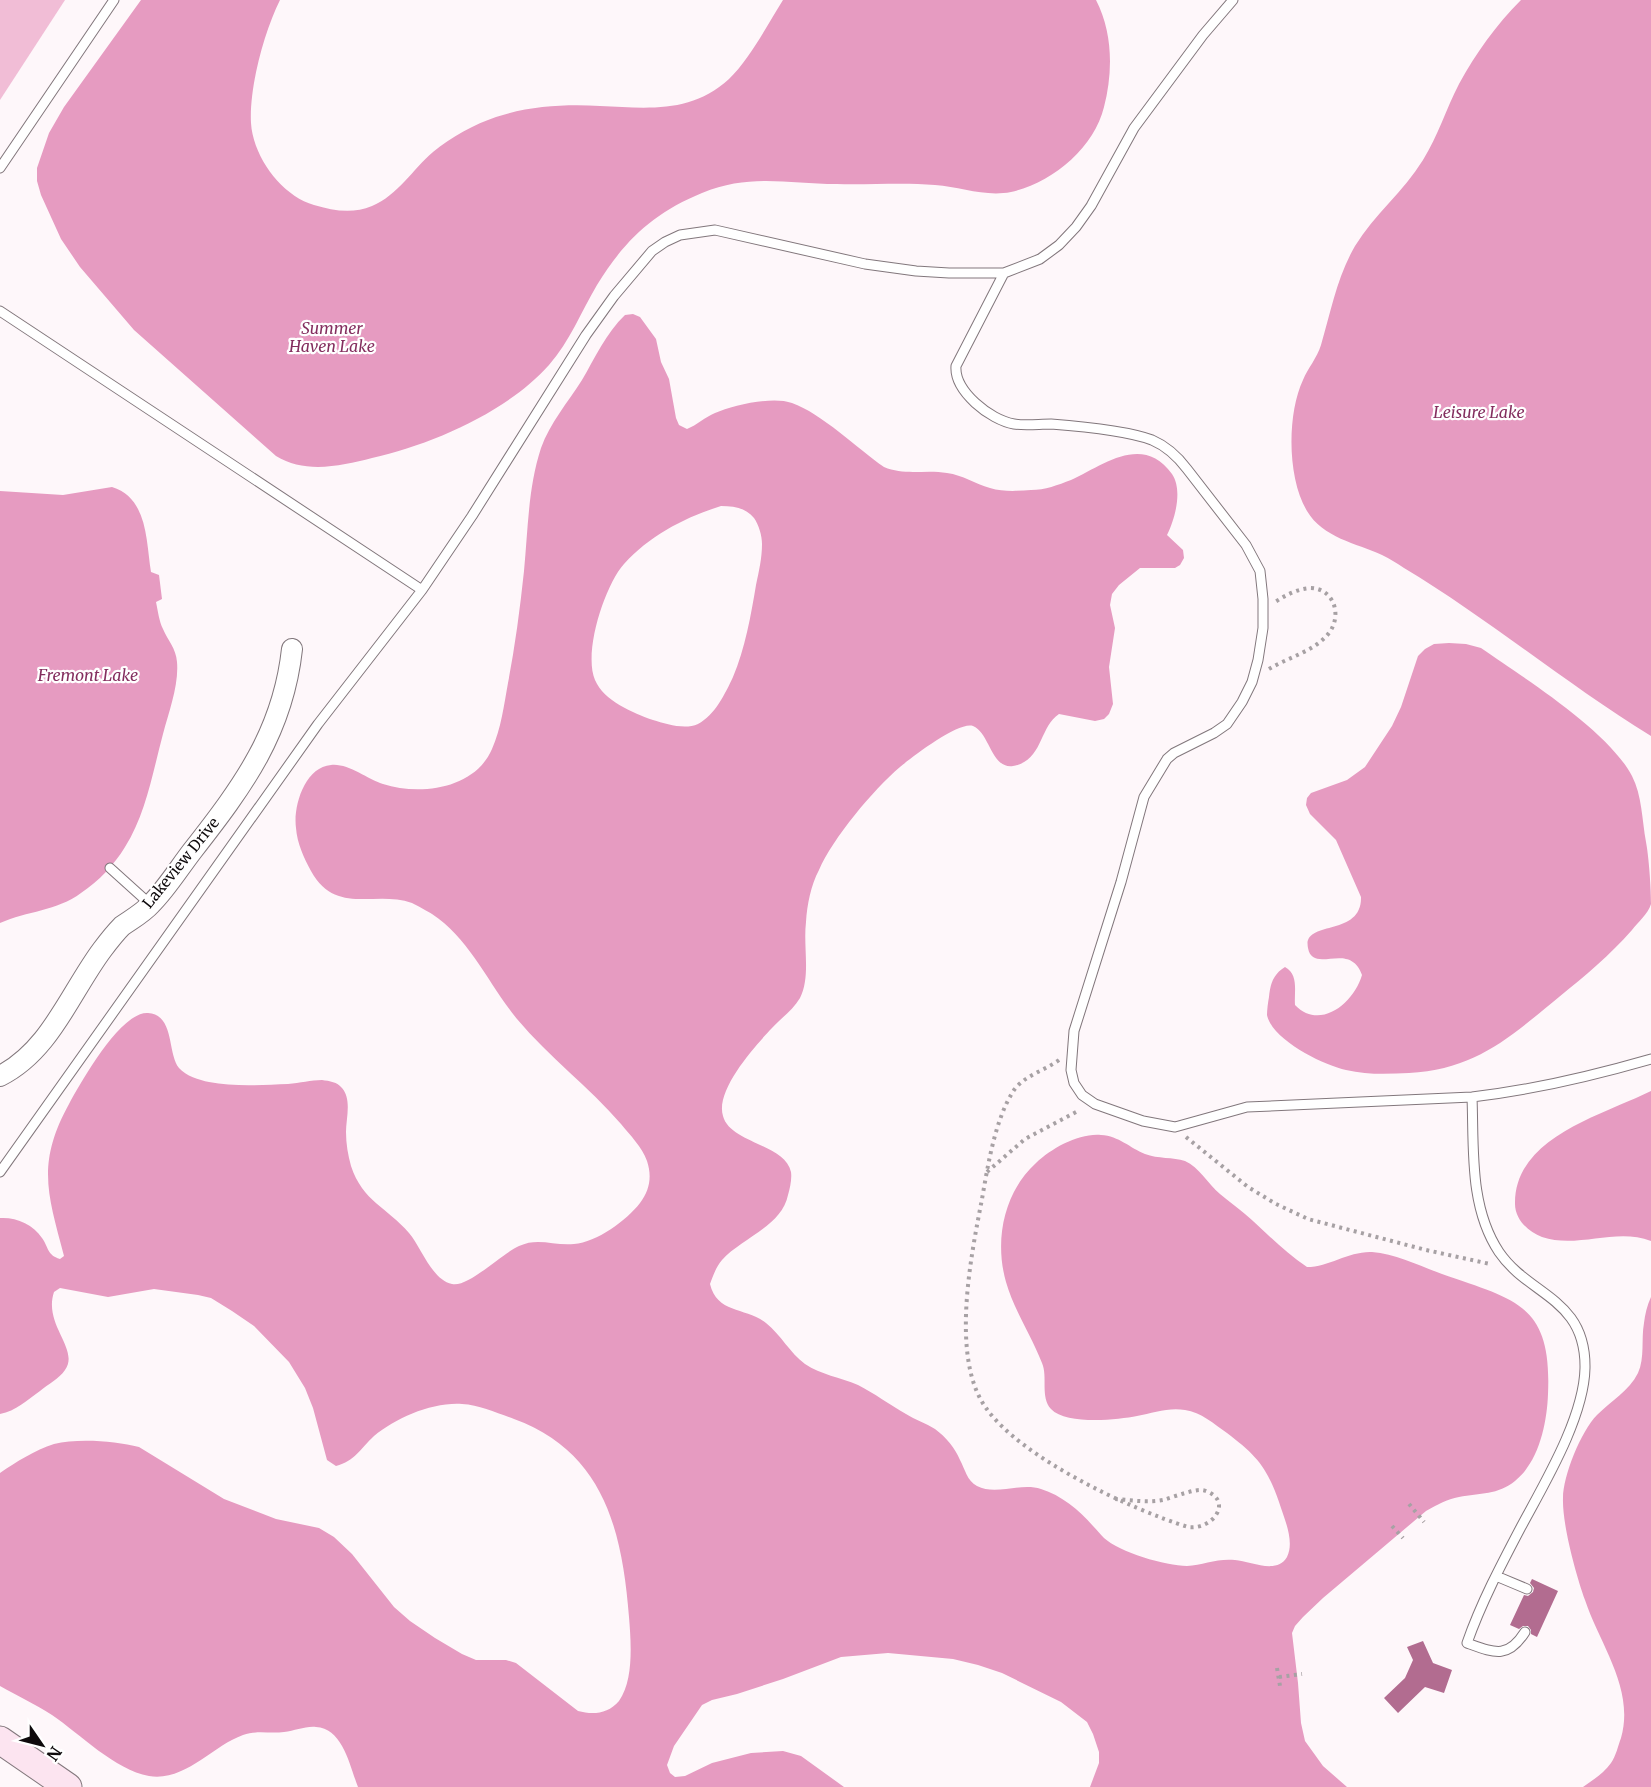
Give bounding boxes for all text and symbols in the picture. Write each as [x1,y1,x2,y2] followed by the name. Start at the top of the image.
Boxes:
[288,318,375,356] water label: Summer Haven Lake
[1433,402,1525,422] water label: Leisure Lake
[37,665,138,685] water label: Fremont Lake
[138,813,223,912] street label: Lakeview Drive
[12,1715,72,1775] north arrow
[42,1743,66,1765] text: N

